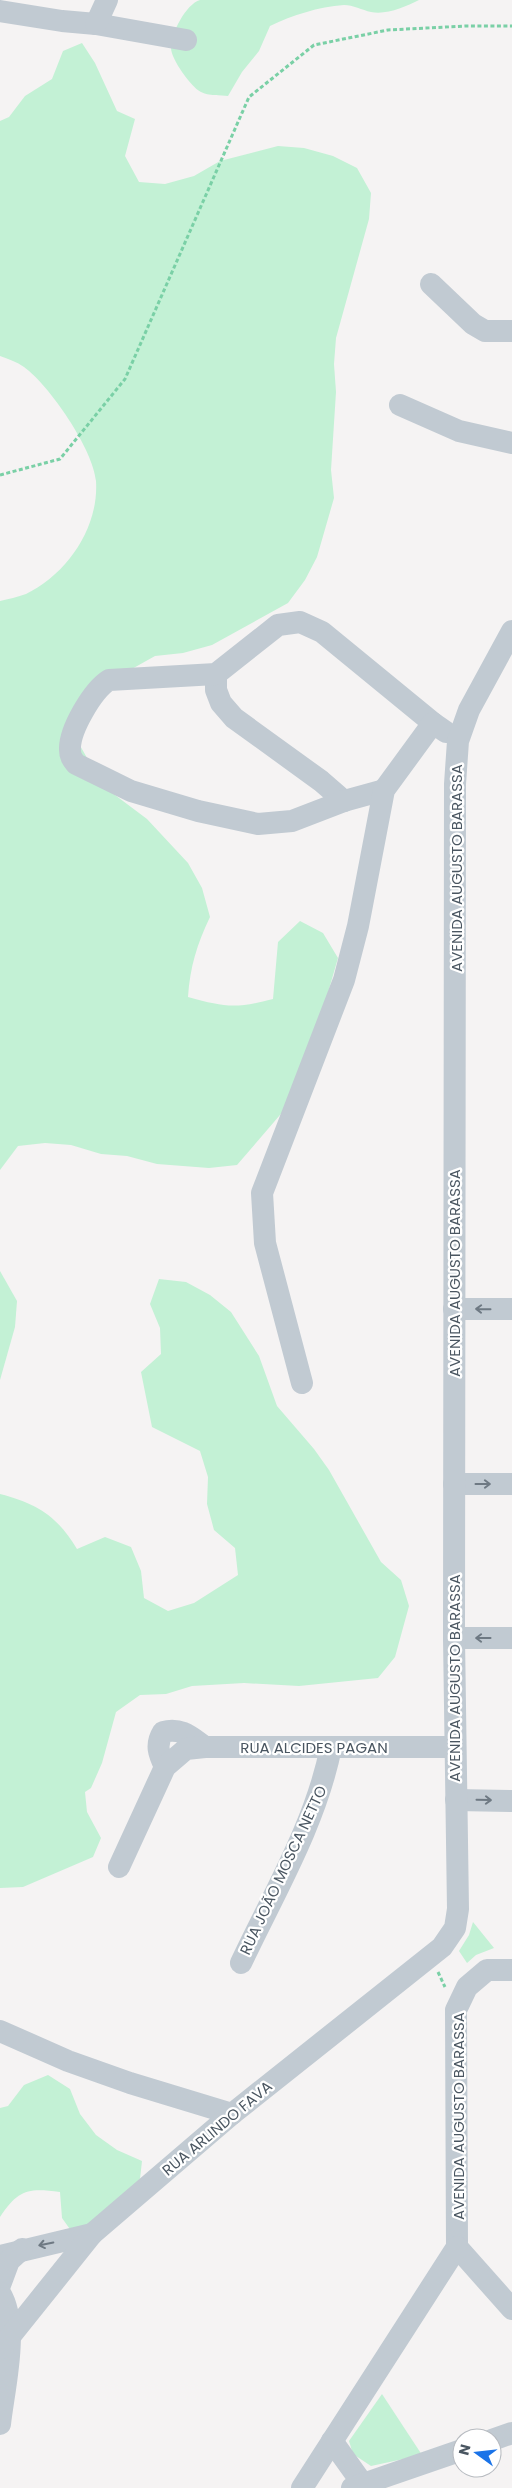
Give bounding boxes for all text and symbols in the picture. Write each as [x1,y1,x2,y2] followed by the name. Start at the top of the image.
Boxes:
[446,764,467,972] street label: AVENIDA AUGUSTO BARASSA
[444,1169,465,1377] street label: AVENIDA AUGUSTO BARASSA
[475,1304,492,1314] one-way arrow
[474,1479,491,1489] one-way arrow
[444,1574,465,1782] street label: AVENIDA AUGUSTO BARASSA
[475,1633,492,1643] one-way arrow
[240,1737,388,1758] street label: RUA ALCIDES PAGAN
[235,1782,332,1958] street label: RUA JOÃO MOSCA NETTO
[476,1795,492,1805] one-way arrow
[448,2012,469,2220] street label: AVENIDA AUGUSTO BARASSA
[158,2076,276,2180] street label: RUA ARLINDO FAVA
[38,2240,54,2249] one-way arrow
[452,2428,502,2478] north arrow
[453,2442,475,2457] text: N

